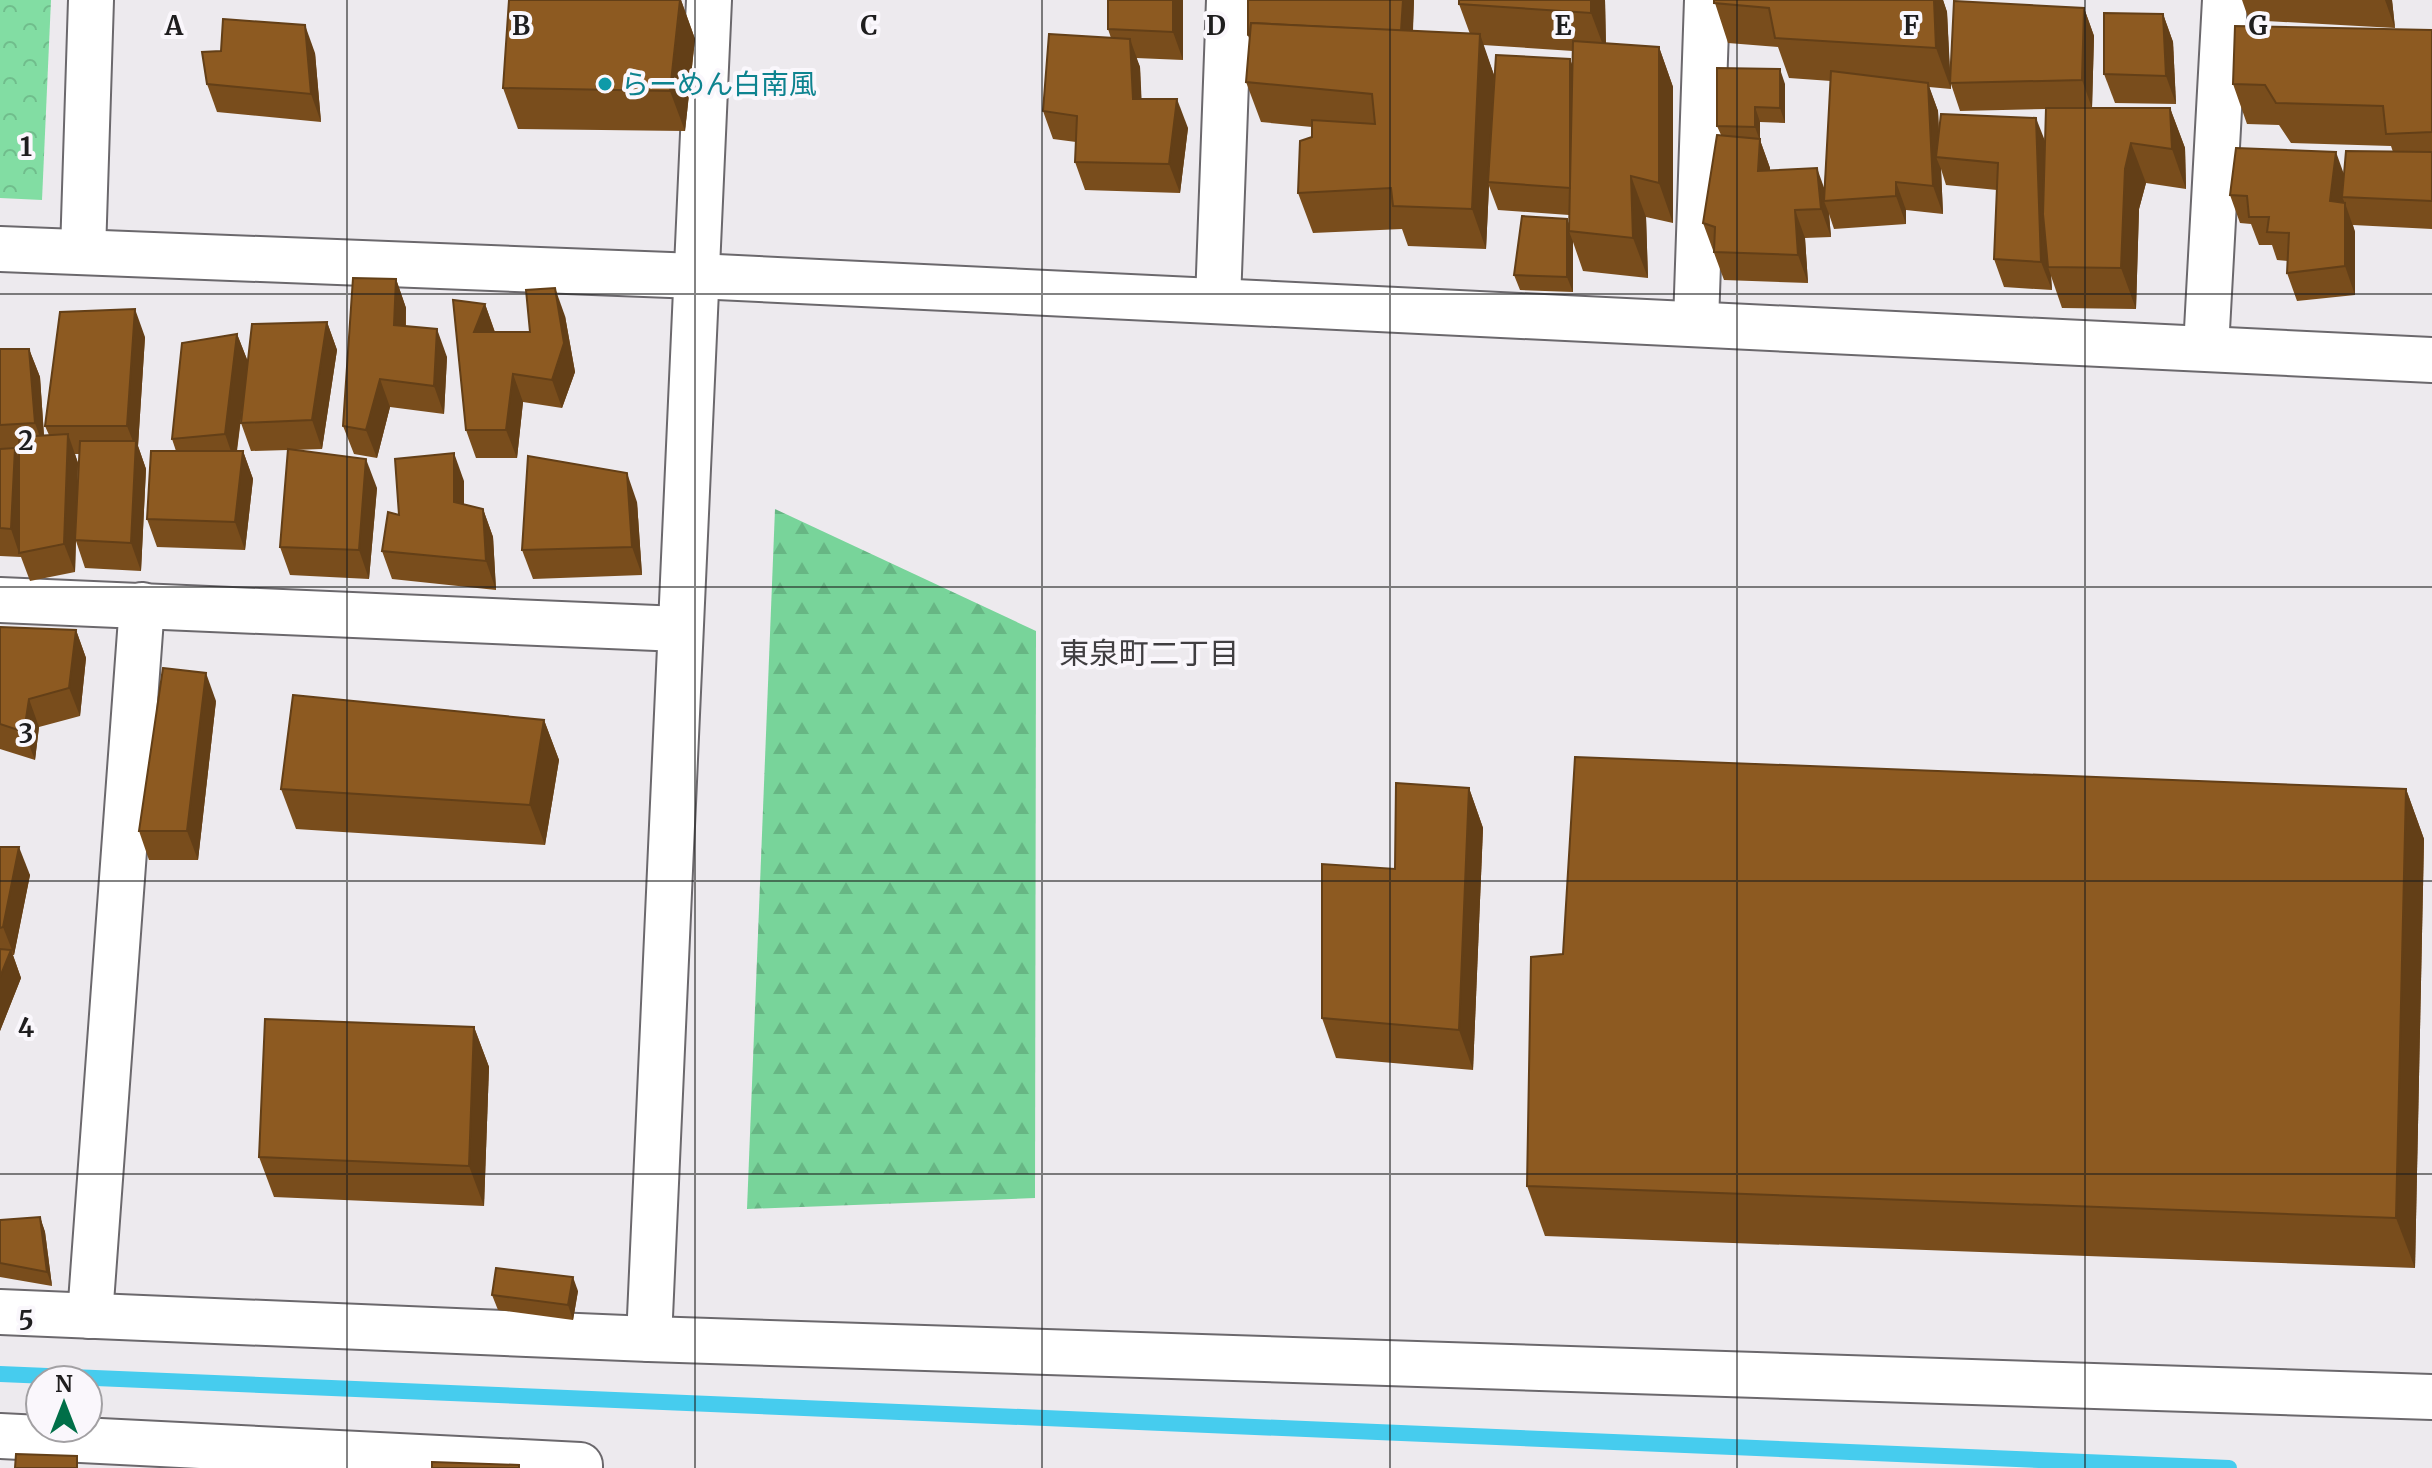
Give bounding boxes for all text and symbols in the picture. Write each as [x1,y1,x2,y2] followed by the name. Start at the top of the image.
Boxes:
[164,9,184,42] text: A
[512,9,530,42] text: B
[860,9,878,42] text: C
[1206,9,1226,42] text: D
[1555,9,1572,42] text: E
[1903,9,1919,42] text: F
[2249,9,2268,42] text: G
[621,66,817,102] place label: らーめん白南風
[596,75,614,93] marker: らーめん白南風
[20,130,32,163] text: 1
[18,424,34,457] text: 2
[1059,634,1239,672] district label: 東泉町二丁目
[19,717,33,750] text: 3
[18,1011,35,1044] text: 4
[18,1304,34,1337] text: 5
[24,1364,104,1444] north arrow
[55,1370,73,1398] text: N

